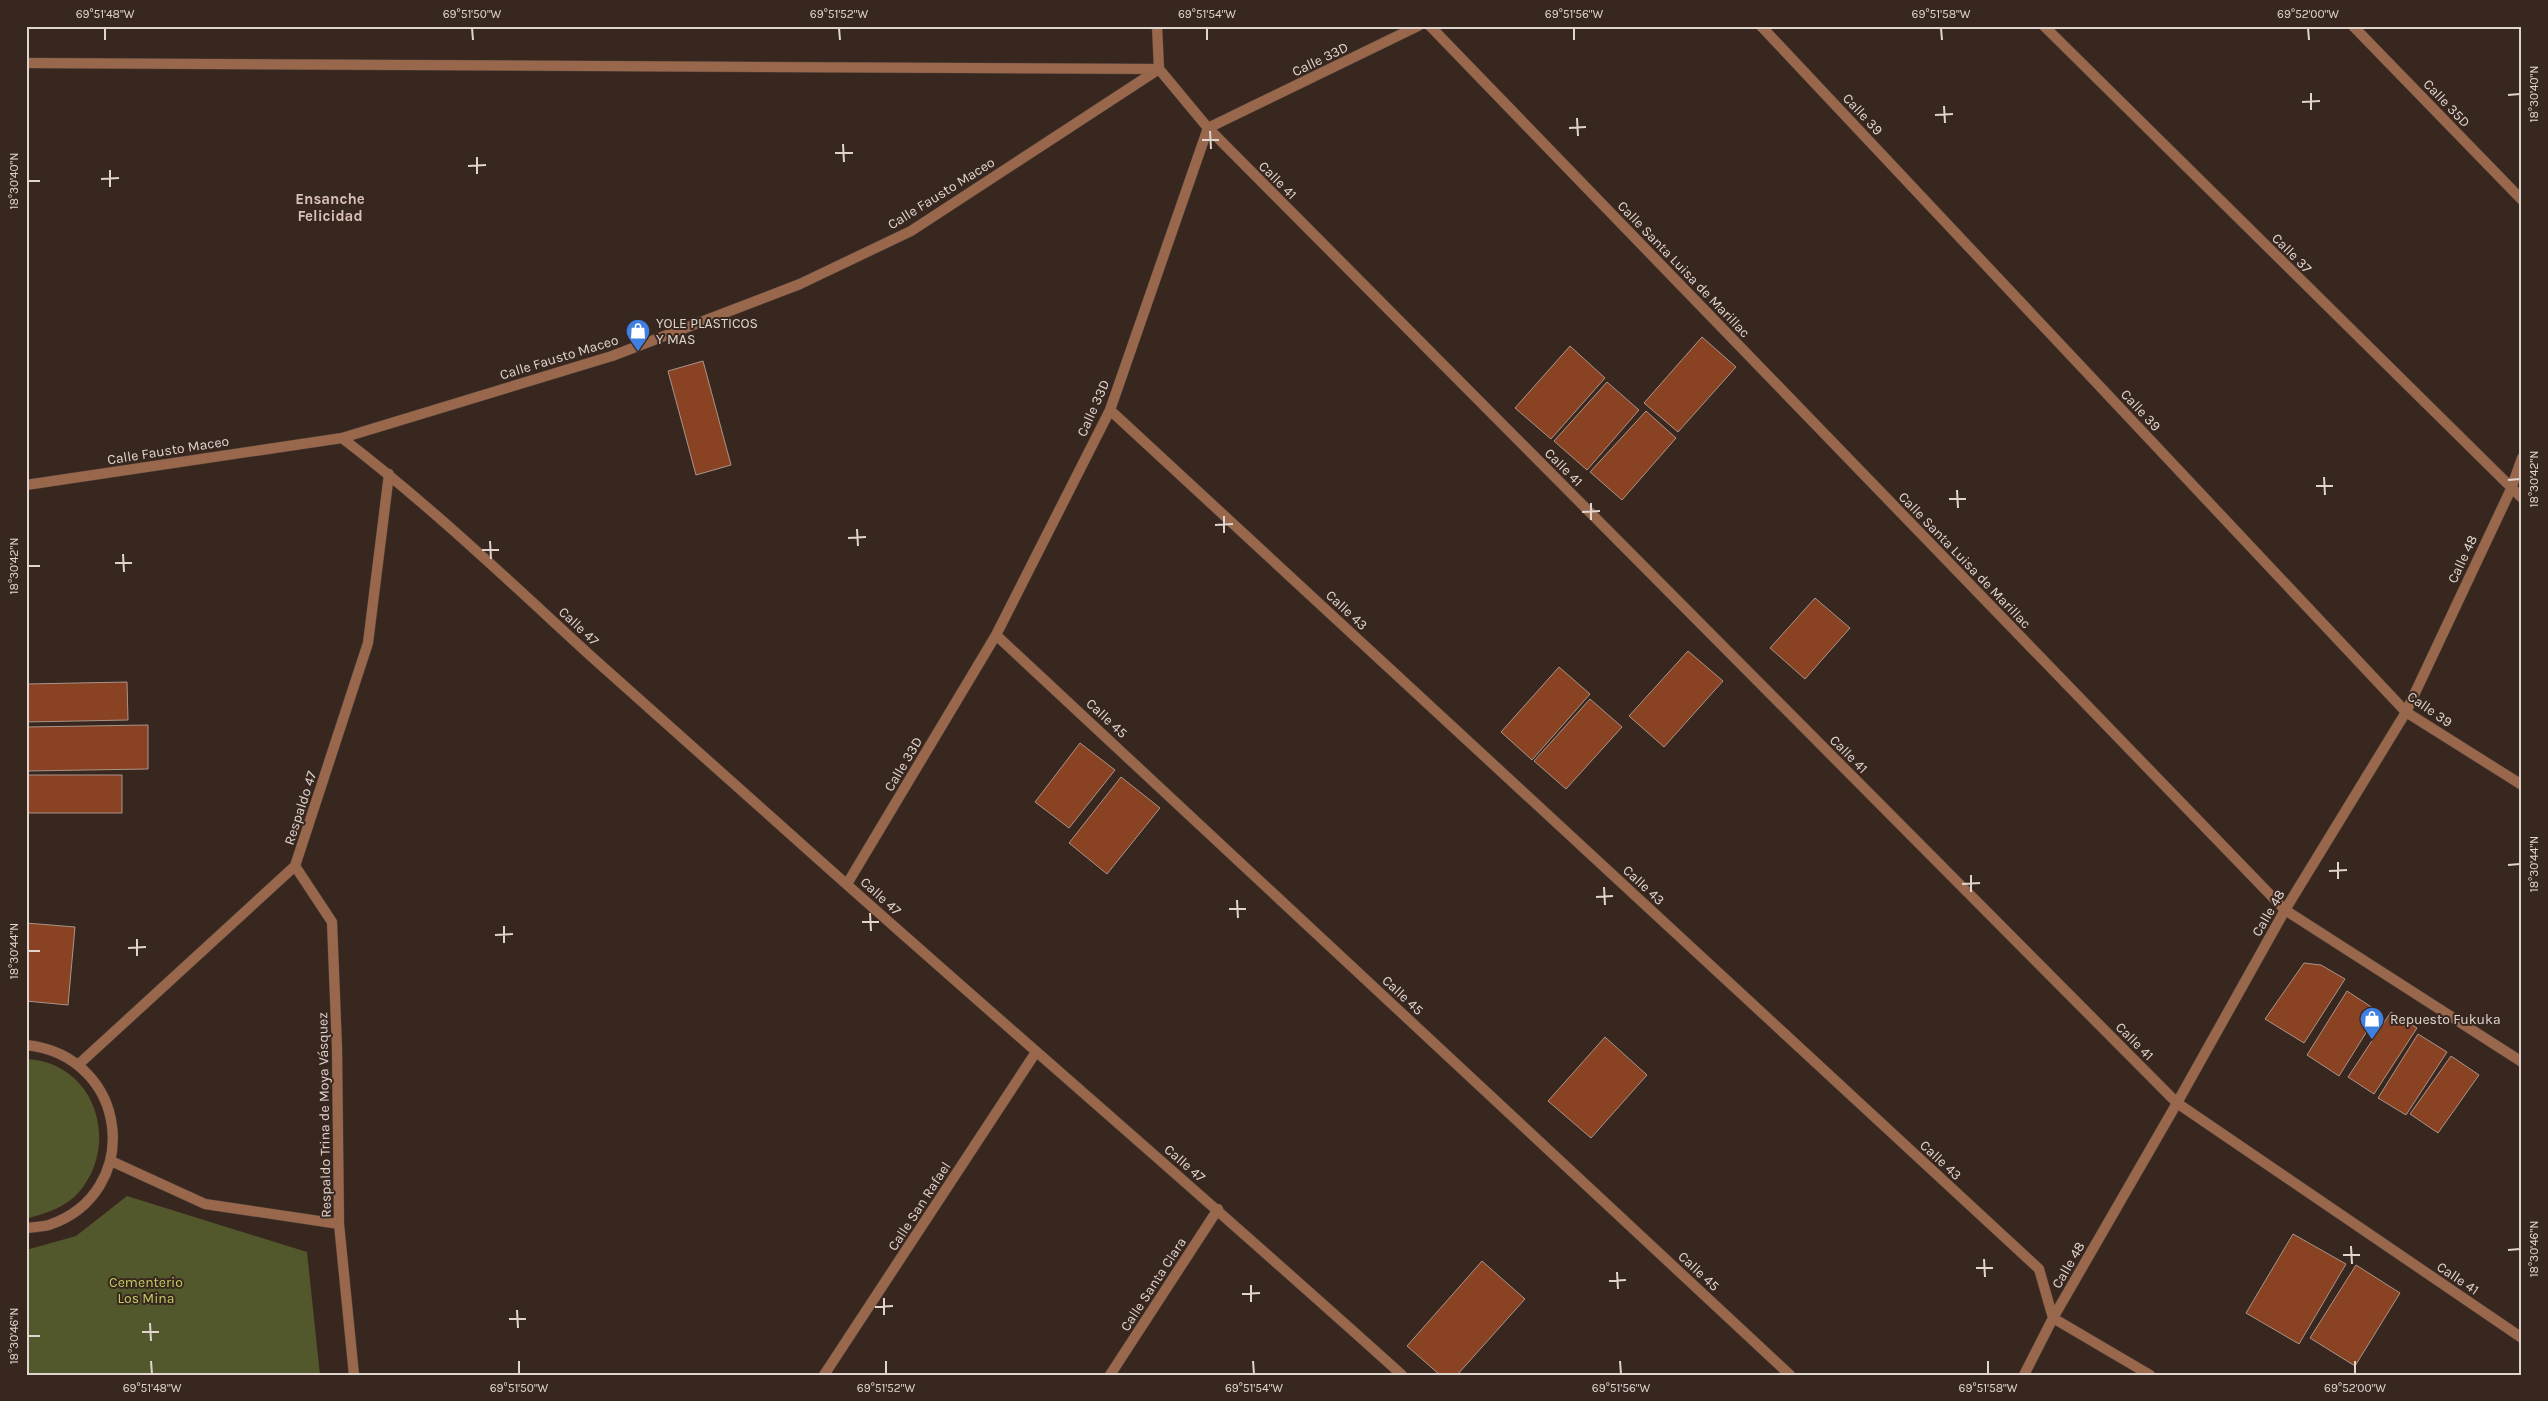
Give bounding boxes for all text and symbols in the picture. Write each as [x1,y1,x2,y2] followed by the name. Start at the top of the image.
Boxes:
[76,7,135,21] text: 69°51'48"W
[443,7,502,21] text: 69°51'50"W
[810,7,868,21] text: 69°51'52"W
[1178,7,1236,21] text: 69°51'54"W
[1545,7,1603,21] text: 69°51'56"W
[1912,7,1971,21] text: 69°51'58"W
[2277,7,2339,21] text: 69°52'00"W
[1289,39,1351,80] street label: Calle 33D
[2527,66,2541,122] text: 18°30'40"N
[2420,76,2474,131] street label: Calle 35D
[1839,90,1886,139] street label: Calle 39
[7,153,21,209] text: 18°30'40"N
[885,154,998,233] street label: Calle Fausto Maceo
[1255,158,1300,203] street label: Calle 41
[295,190,365,225] district label: Ensanche Felicidad
[1614,197,1754,341] street label: Calle Santa Luisa de Marillac
[2268,230,2315,277] street label: Calle 37
[656,315,758,348] place label: YOLE PLASTICOS Y MAS
[625,318,651,352] shop icon: YOLE PLASTICOS Y MAS
[498,331,620,384] street label: Calle Fausto Maceo
[1073,377,1114,439] street label: Calle 33D
[2117,386,2164,435] street label: Calle 39
[106,432,230,469] street label: Calle Fausto Maceo
[1541,445,1586,490] street label: Calle 41
[2527,451,2541,507] text: 18°30'42"N
[1895,488,2035,632] street label: Calle Santa Luisa de Marillac
[2444,532,2481,586] street label: Calle 48
[7,538,21,594] text: 18°30'42"N
[1322,587,1371,634] street label: Calle 43
[555,603,603,650] street label: Calle 47
[2404,688,2455,731] street label: Calle 39
[1082,695,1131,742] street label: Calle 45
[1826,732,1871,777] street label: Calle 41
[881,734,926,795] street label: Calle 33D
[281,769,321,847] street label: Respaldo 47
[2527,836,2541,892] text: 18°30'44"N
[1619,862,1668,909] street label: Calle 43
[857,874,905,919] street label: Calle 47
[2248,887,2289,940] street label: Calle 48
[7,923,21,979] text: 18°30'44"N
[1378,972,1427,1019] street label: Calle 45
[2359,1006,2385,1040] shop icon: Repuesto Fukuka
[2390,1011,2501,1028] place label: Repuesto Fukuka
[314,1012,335,1218] street label: Respaldo Trina de Moya Vásquez
[2112,1019,2157,1064] street label: Calle 41
[1916,1137,1965,1184] street label: Calle 43
[1161,1141,1209,1186] street label: Calle 47
[884,1159,954,1254] street label: Calle San Rafael
[2527,1221,2541,1277] text: 18°30'46"N
[1117,1234,1190,1334] street label: Calle Santa Clara
[2048,1239,2089,1292] street label: Calle 48
[1674,1248,1723,1295] street label: Calle 45
[2433,1258,2482,1299] street label: Calle 41
[109,1274,183,1307] park label: Cementerio Los Mina
[7,1308,21,1364] text: 18°30'46"N
[123,1381,182,1395] text: 69°51'48"W
[490,1381,549,1395] text: 69°51'50"W
[857,1381,915,1395] text: 69°51'52"W
[1225,1381,1283,1395] text: 69°51'54"W
[1592,1381,1650,1395] text: 69°51'56"W
[1959,1381,2018,1395] text: 69°51'58"W
[2324,1381,2386,1395] text: 69°52'00"W

